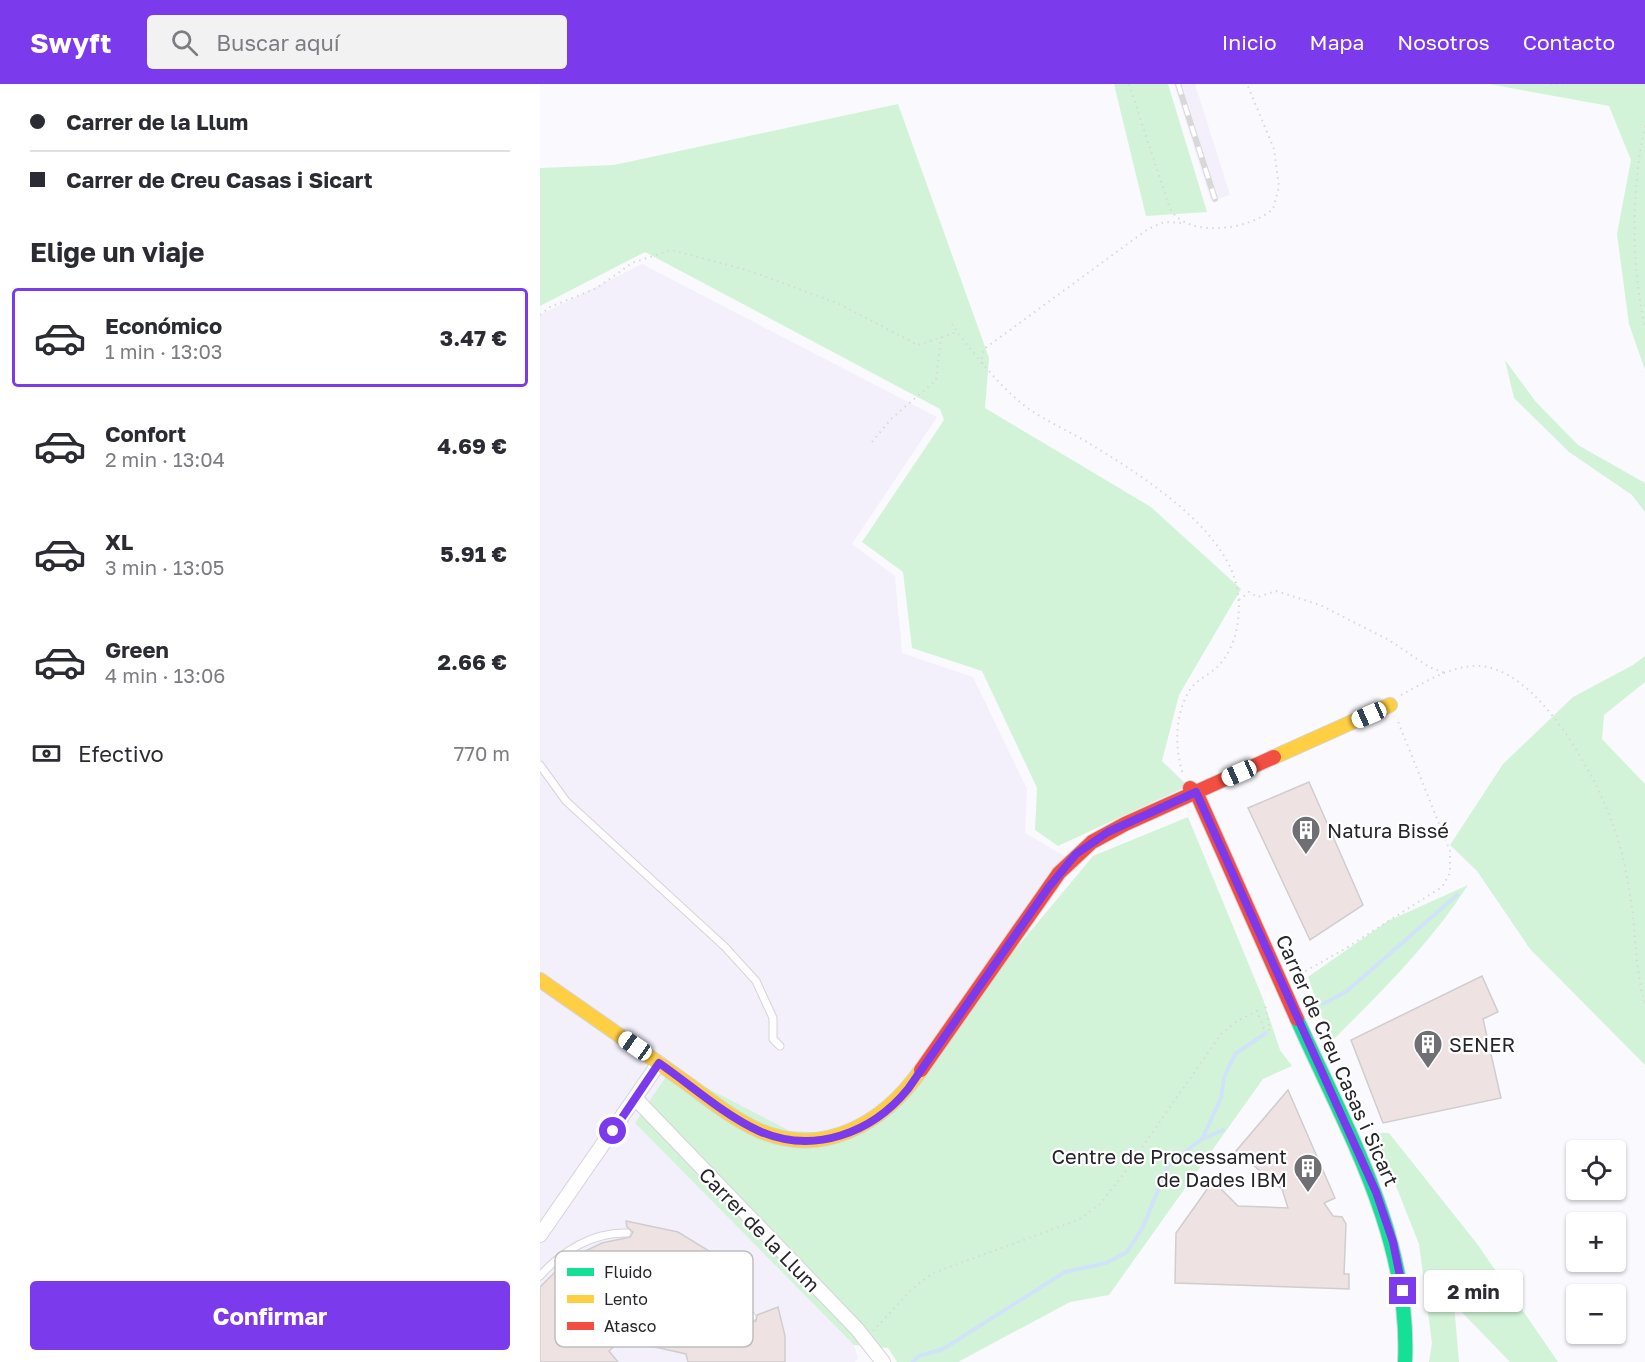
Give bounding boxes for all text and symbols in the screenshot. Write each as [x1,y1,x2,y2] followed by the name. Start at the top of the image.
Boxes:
[147,15,567,69] search box
[30,26,111,59] text: Swyft
[168,26,201,59] icon: search
[216,29,340,56] text: Buscar aquí
[1222,29,1277,55] text: Inicio
[1310,29,1364,55] text: Mapa
[1397,29,1490,55] text: Nosotros
[1523,29,1615,55] text: Contacto
[66,108,248,135] text: Carrer de la Llum
[66,166,373,193] text: Carrer de Creu Casas i Sicart
[30,236,204,268] text: Elige un viaje
[33,311,87,365] icon: car
[105,312,222,339] text: Económico
[440,324,507,351] text: 3.47 €
[105,339,223,363] text: 1 min · 13:03
[33,419,87,473] icon: car
[105,420,186,447] text: Confort
[437,432,507,459] text: 4.69 €
[105,447,225,471] text: 2 min · 13:04
[33,527,87,581] icon: car
[105,528,133,555] text: XL
[440,540,507,567] text: 5.91 €
[105,555,224,579] text: 3 min · 13:05
[33,635,87,689] icon: car
[105,636,169,663] text: Green
[438,648,507,675] text: 2.66 €
[105,663,225,687] text: 4 min · 13:06
[1349,699,1389,731] car
[30,737,63,770] icon: cash
[78,740,164,767] text: Efectivo
[454,741,510,765] text: 770 m
[1219,757,1259,789] car
[1290,814,1322,856] building icon: Natura Bissé
[1327,818,1449,842] place label: Natura Bissé
[1272,930,1404,1190] street label: Carrer de Creu Casas i Sicart
[615,1028,655,1064] car
[1412,1028,1444,1070] building icon: SENER
[1449,1032,1515,1056] place label: SENER
[599,1117,626,1144] route start
[1566,1140,1626,1344] map controls
[1566,1140,1626,1200] button: locate
[1052,1144,1287,1191] place label: Centre de Processament de Dades IBM
[1292,1152,1324,1194] building icon: Centre de Processament de Dades IBM
[695,1162,825,1296] street label: Carrer de la Llum
[1566,1212,1626,1272] button: +
[555,1251,753,1347] legend
[604,1262,652,1282] text: Fluido
[1424,1270,1523,1312] callout: 2 min
[1389,1277,1416,1304] route end
[1447,1279,1500,1303] text: 2 min
[30,1281,510,1350] button: Confirmar
[1566,1284,1626,1344] button: −
[604,1289,648,1309] text: Lento
[604,1316,656,1336] text: Atasco

